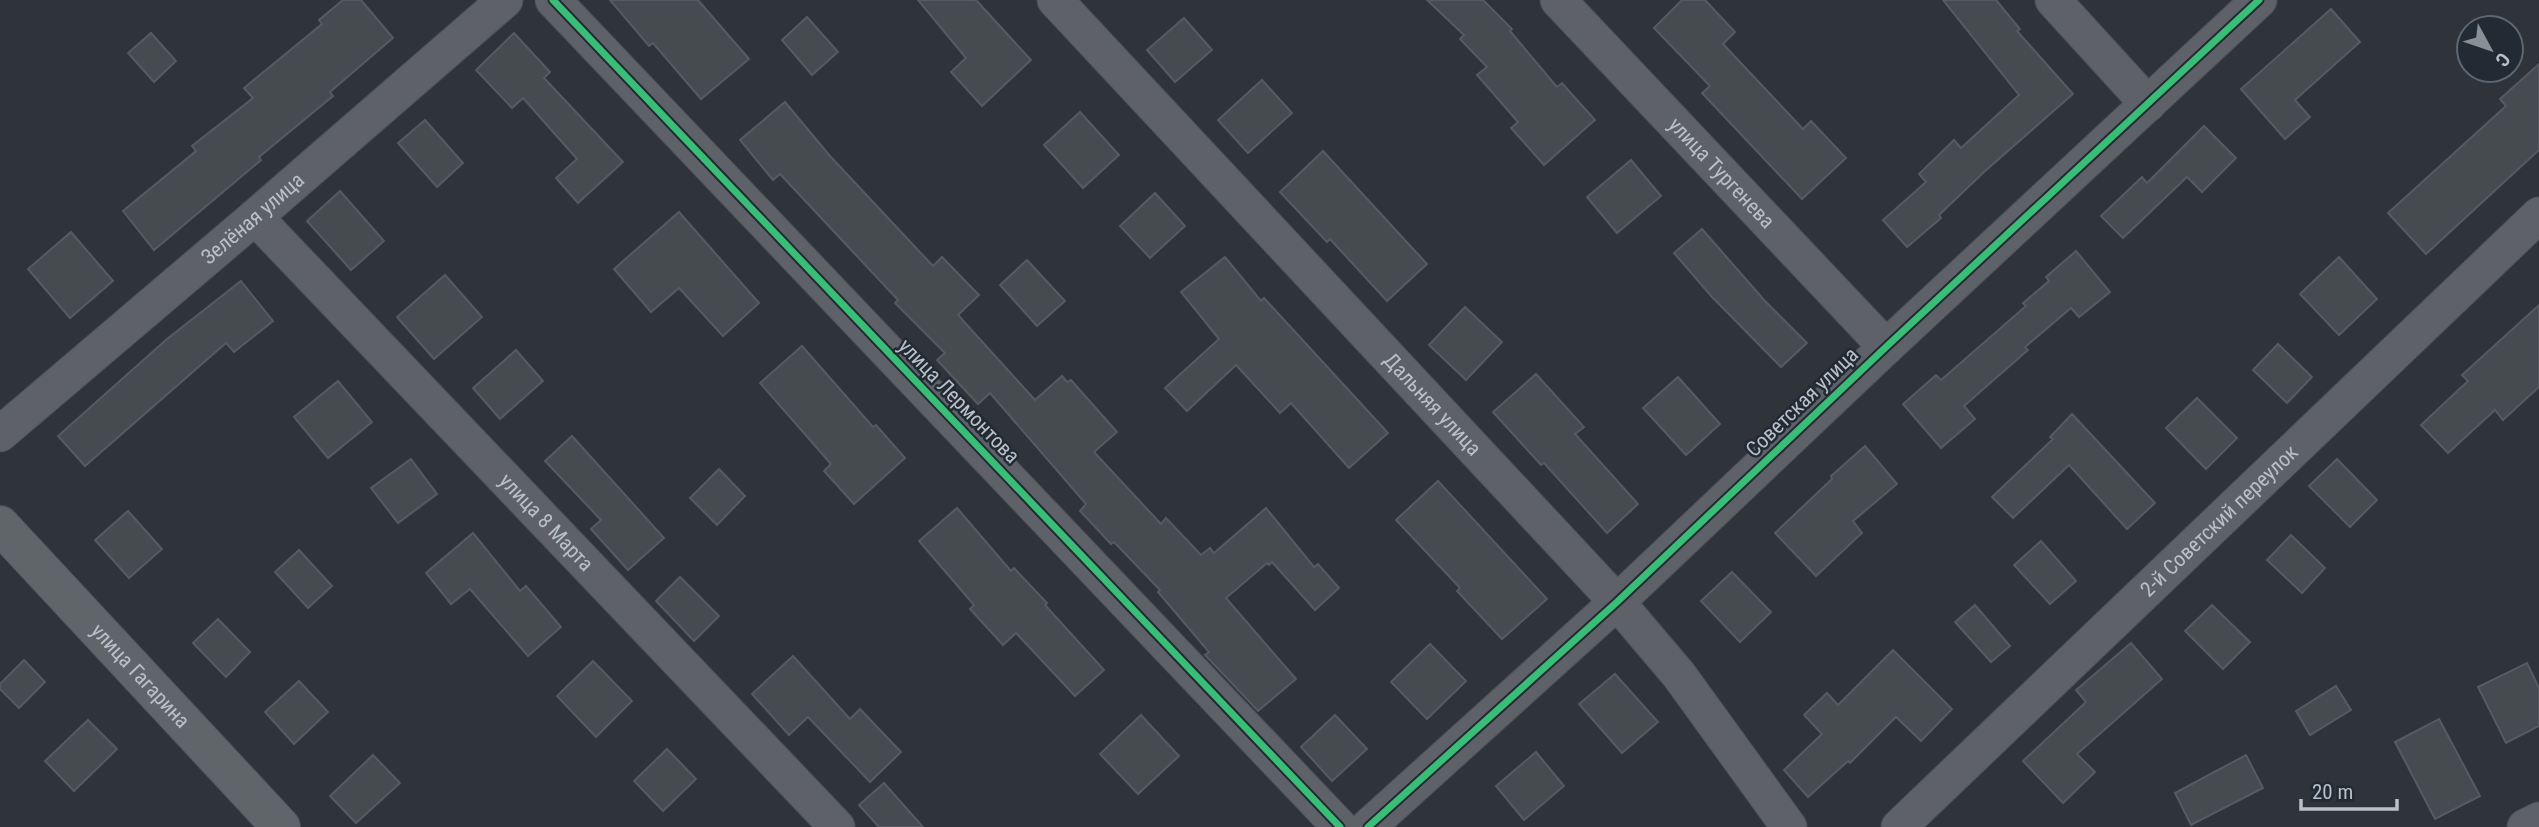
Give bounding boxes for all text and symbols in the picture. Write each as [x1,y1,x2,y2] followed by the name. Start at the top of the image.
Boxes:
[2455,14,2525,84] north arrow
[2490,48,2515,71] text: С
[1664,113,1779,233] street label: улица Тургенева
[196,168,309,269] street label: Зелёная улица
[894,334,1024,468] street label: улица Лермонтова
[1741,342,1863,462] street label: Советская улица
[1379,348,1486,460] street label: Дальняя улица
[2136,440,2303,602] street label: 2-й Советский переулок
[494,469,598,576] street label: улица 8 Марта
[86,619,195,733] street label: улица Гагарина
[2301,768,2397,812] scale bar
[2312,780,2353,804] text: 20 m

